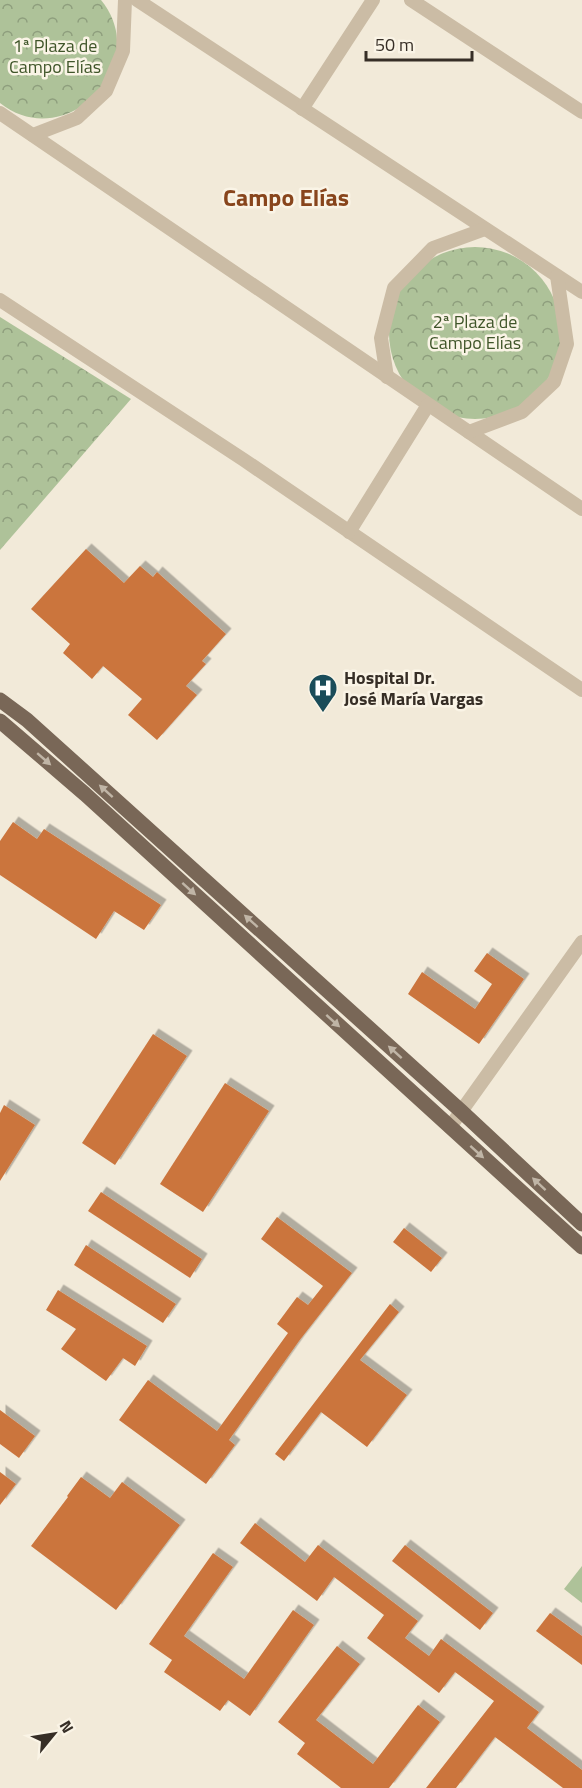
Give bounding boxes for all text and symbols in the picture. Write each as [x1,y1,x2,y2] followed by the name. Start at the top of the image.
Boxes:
[366,24,472,62] scale bar
[375,31,414,58] text: 50 m
[9,32,101,80] park label: 1ª Plaza de Campo Elías
[223,179,349,215] district label: Campo Elías
[429,308,521,356] park label: 2ª Plaza de Campo Elías
[344,664,483,712] place label: Hospital Dr. José María Vargas
[307,672,339,714] hospital icon: Hospital Dr. José María Vargas
[36,752,51,765] one-way arrow
[99,785,114,798] one-way arrow
[182,882,197,896] one-way arrow
[243,914,258,928] one-way arrow
[326,1014,341,1028] one-way arrow
[388,1045,403,1059] one-way arrow
[470,1145,485,1159] one-way arrow
[532,1178,547,1191] one-way arrow
[24,1704,84,1764] north arrow
[54,1716,80,1737] text: N

